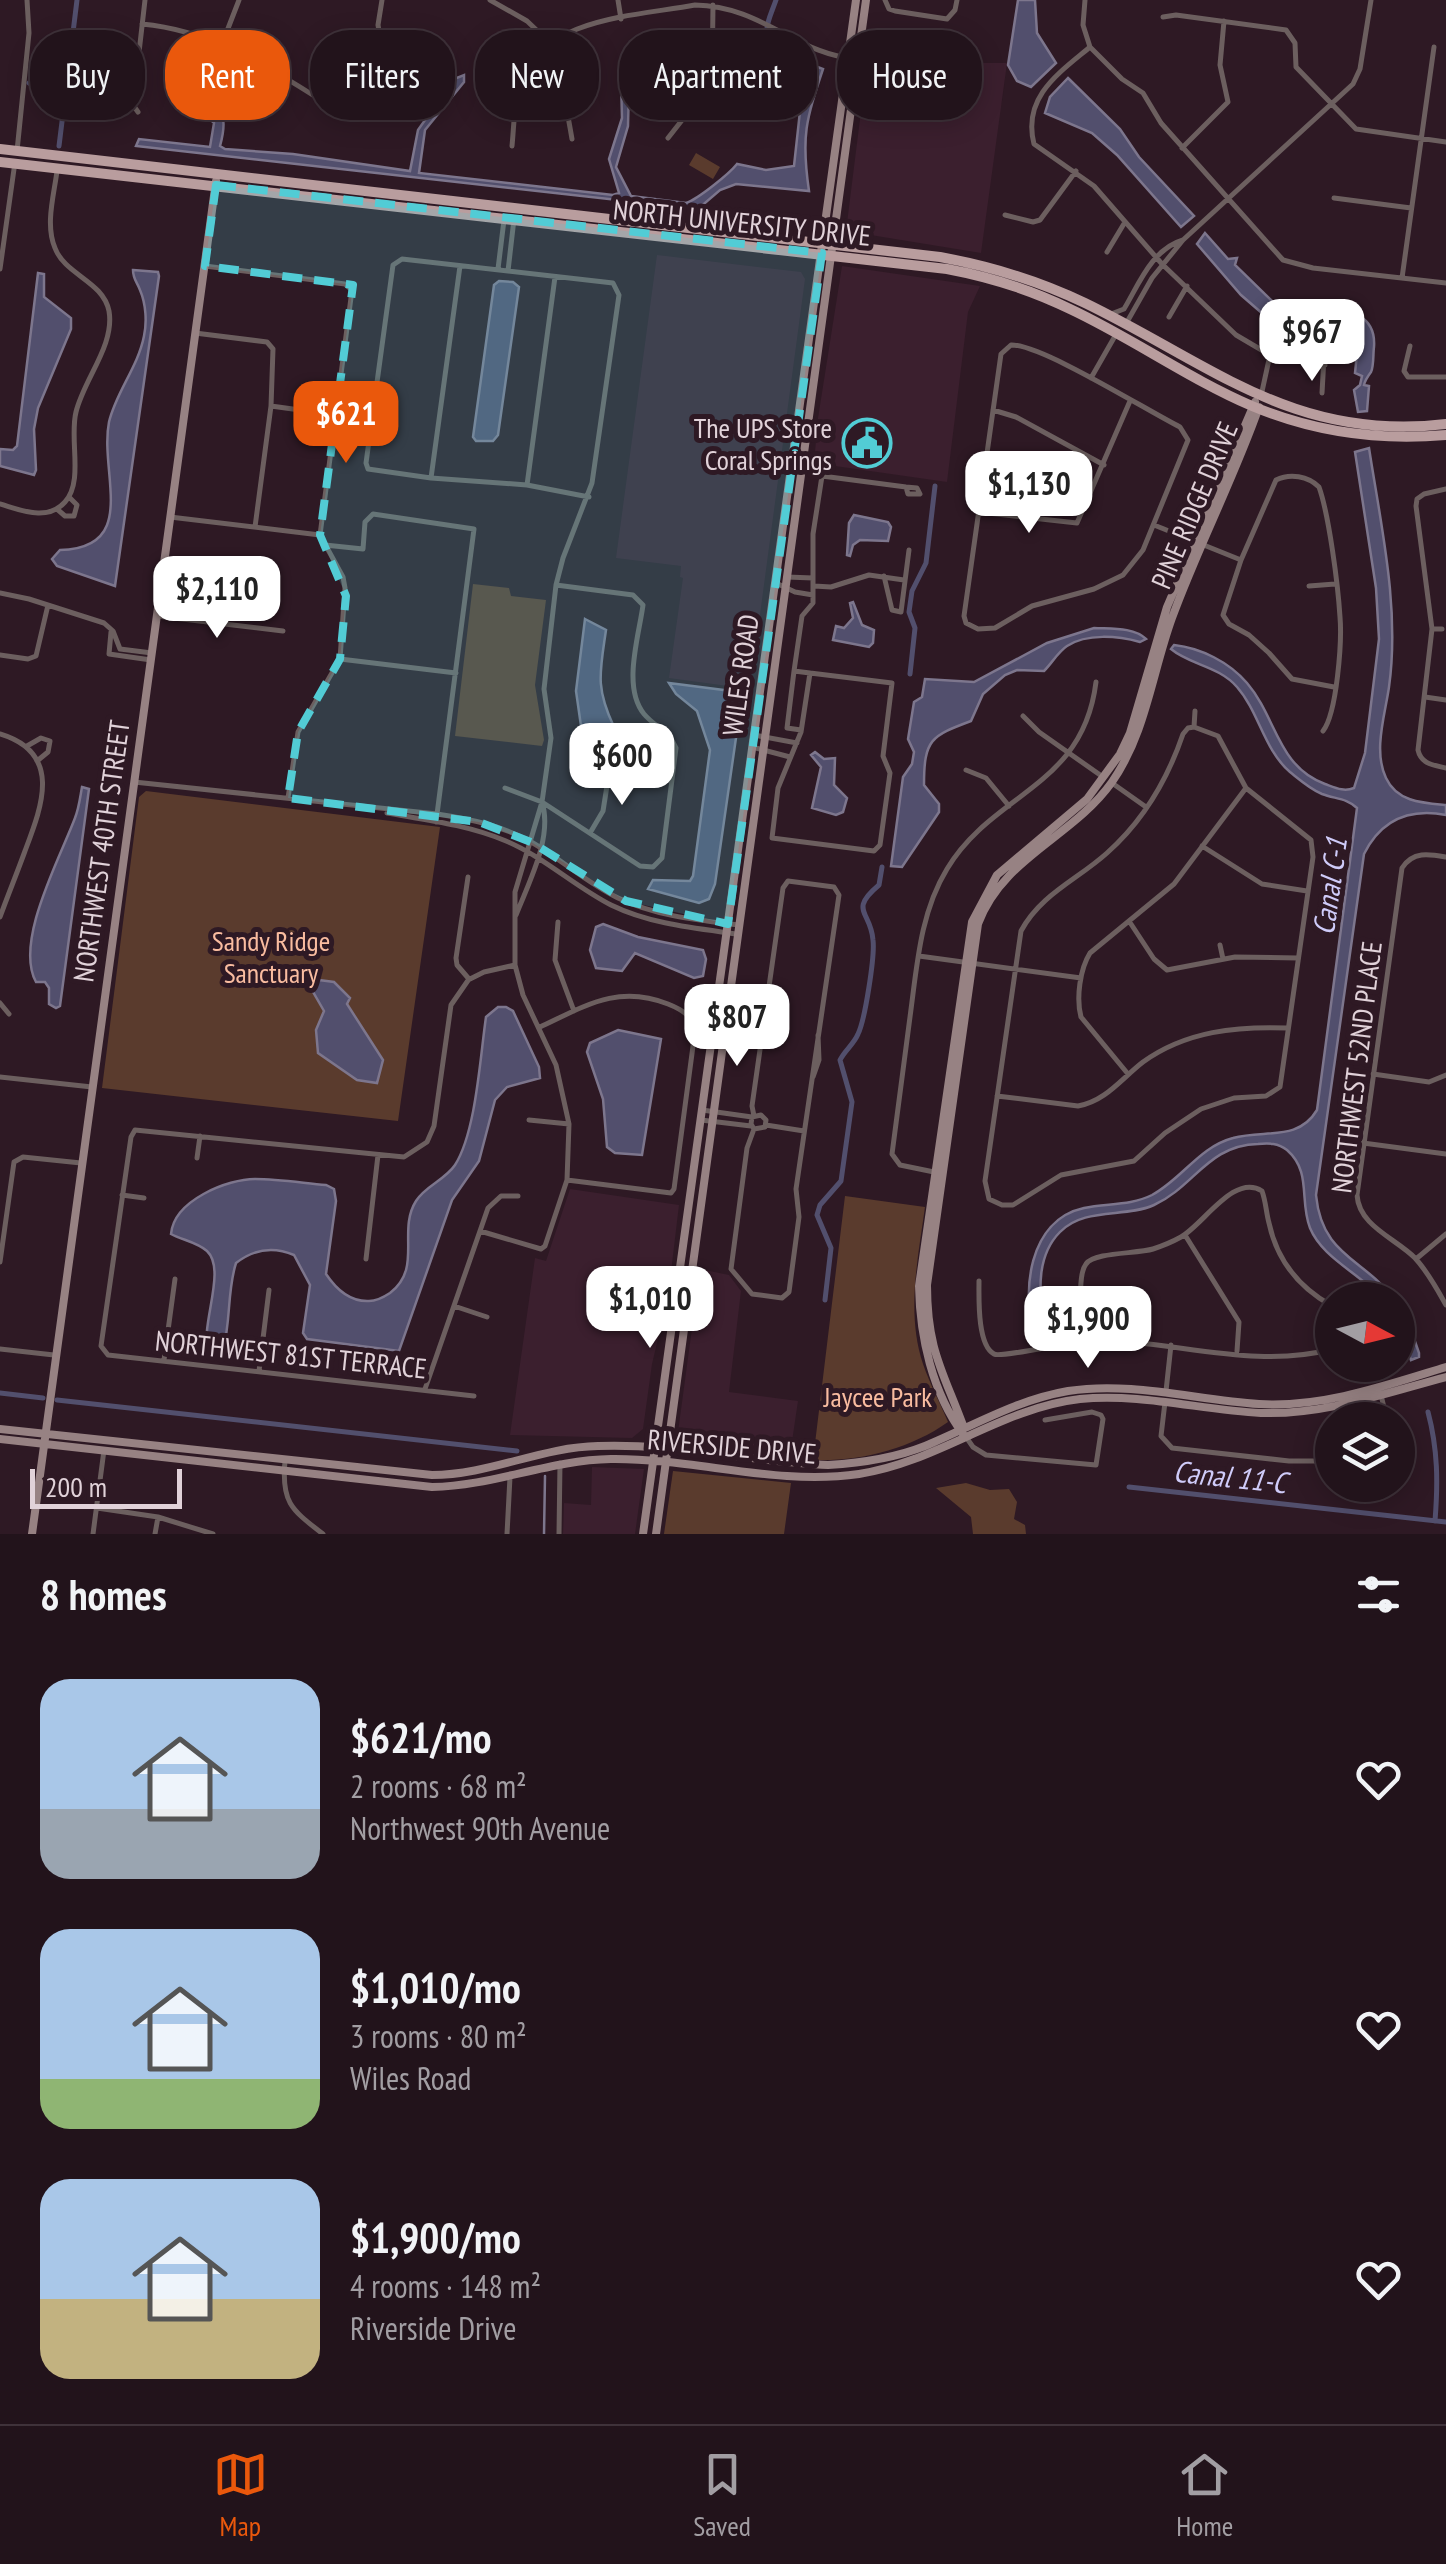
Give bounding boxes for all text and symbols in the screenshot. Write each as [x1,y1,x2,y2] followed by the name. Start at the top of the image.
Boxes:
[30,30,145,120] chip: Buy
[165,30,290,120] chip: Rent
[310,30,455,120] chip: Filters
[475,30,599,120] chip: New
[619,30,817,120] chip: Apartment
[837,30,982,120] chip: House
[611,190,873,254] street label: NORTH UNIVERSITY DRIVE
[1253,299,1371,384] pin: $967
[1281,310,1343,352] text: $967
[287,381,405,466] pin: $621
[315,392,377,434] text: $621
[694,409,832,478] place label: The UPS Store Coral Springs
[1142,416,1246,594] street label: PINE RIDGE DRIVE
[841,417,893,469] public building icon: The UPS Store Coral Springs
[948,451,1110,536] pin: $1,130
[987,462,1071,504] text: $1,130
[136,556,298,641] pin: $2,110
[175,567,259,609] text: $2,110
[713,612,767,738] street label: WILES ROAD
[64,717,138,984] street label: NORTHWEST 40TH STREET
[563,723,681,808] pin: $600
[591,734,653,776] text: $600
[1303,834,1355,937] water label: Canal C-1
[212,922,330,991] park label: Sandy Ridge Sanctuary
[1322,939,1390,1195] street label: NORTHWEST 52ND PLACE
[678,984,796,1069] pin: $807
[706,995,768,1037] text: $807
[569,1266,731,1351] pin: $1,010
[608,1277,692,1319] text: $1,010
[1315,1282,1415,1382] north arrow
[1315,1282,1415,1502] map controls
[1007,1286,1169,1371] pin: $1,900
[1046,1297,1130,1339] text: $1,900
[153,1321,429,1387] street label: NORTHWEST 81ST TERRACE
[823,1378,932,1415] park label: Jaycee Park
[1315,1402,1415,1502] button: layers
[646,1420,818,1472] street label: RIVERSIDE DRIVE
[1172,1451,1293,1502] water label: Canal 11-C
[30,1464,182,1508] scale bar
[45,1468,107,1505] text: 200 m
[40,1567,167,1622] text: 8 homes
[1351,1567,1406,1622] icon: filters
[350,1710,492,1765] text: $621/mo
[120,1719,240,1839] icon: home
[1351,1752,1406,1807] icon: heart
[350,1765,527,1807] text: 2 rooms · 68 m²
[350,1807,610,1849] text: Northwest 90th Avenue
[350,1960,521,2015] text: $1,010/mo
[120,1969,240,2089] icon: home
[1351,2002,1406,2057] icon: heart
[350,2015,527,2057] text: 3 rooms · 80 m²
[350,2057,471,2099] text: Wiles Road
[350,2210,521,2265] text: $1,900/mo
[120,2219,240,2339] icon: home
[1351,2252,1406,2307] icon: heart
[350,2265,541,2307] text: 4 rooms · 148 m²
[350,2307,516,2349] text: Riverside Drive
[213,2447,268,2544] tab: Map
[693,2447,751,2544] tab: Saved
[1176,2447,1233,2544] tab: Home

